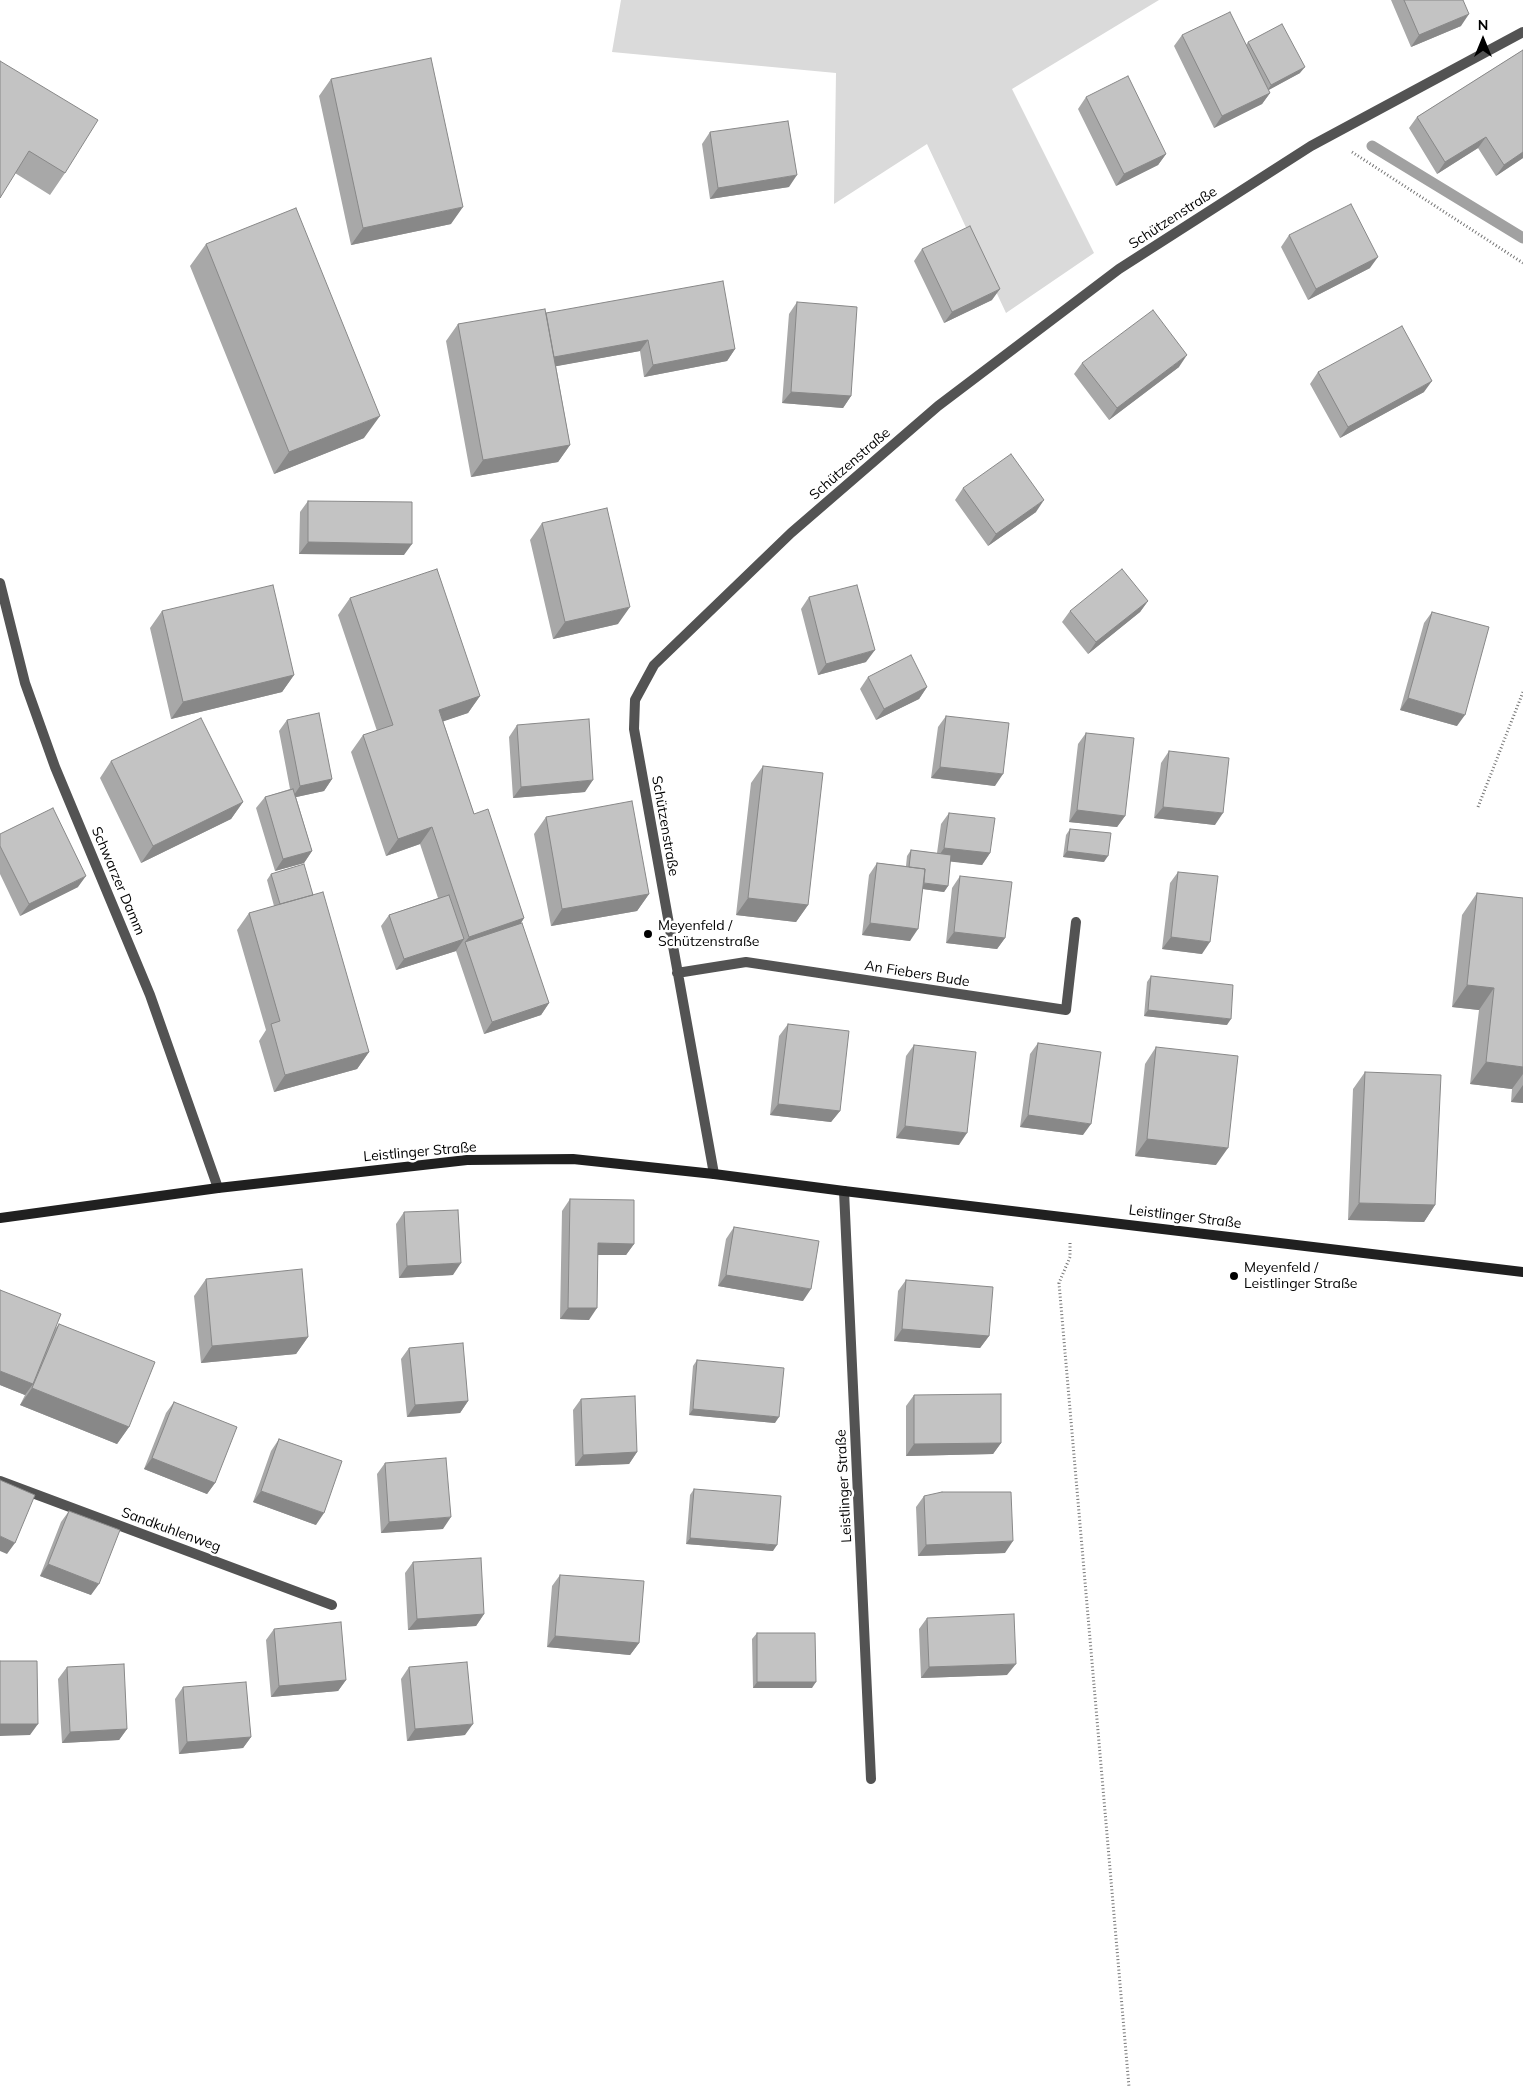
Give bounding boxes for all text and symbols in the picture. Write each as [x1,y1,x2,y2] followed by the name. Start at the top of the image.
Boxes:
[1458,15,1508,65] north arrow
[1478,16,1488,34] text: N
[1126,183,1220,253] street label: Schützenstraße
[806,424,894,504] street label: Schützenstraße
[648,775,682,877] street label: Schützenstraße
[88,824,148,938] street label: Schwarzer Damm
[658,918,759,950] place label: Meyenfeld / Schützenstraße
[642,928,654,940] marker: Meyenfeld / Schützenstraße
[863,957,971,991] street label: An Fiebers Bude
[363,1139,477,1165] street label: Leistlinger Straße
[1128,1202,1242,1232] street label: Leistlinger Straße
[1244,1260,1357,1292] place label: Meyenfeld / Leistlinger Straße
[1228,1270,1240,1282] marker: Meyenfeld / Leistlinger Straße
[833,1429,855,1543] street label: Leistlinger Straße
[119,1504,223,1556] street label: Sandkuhlenweg

